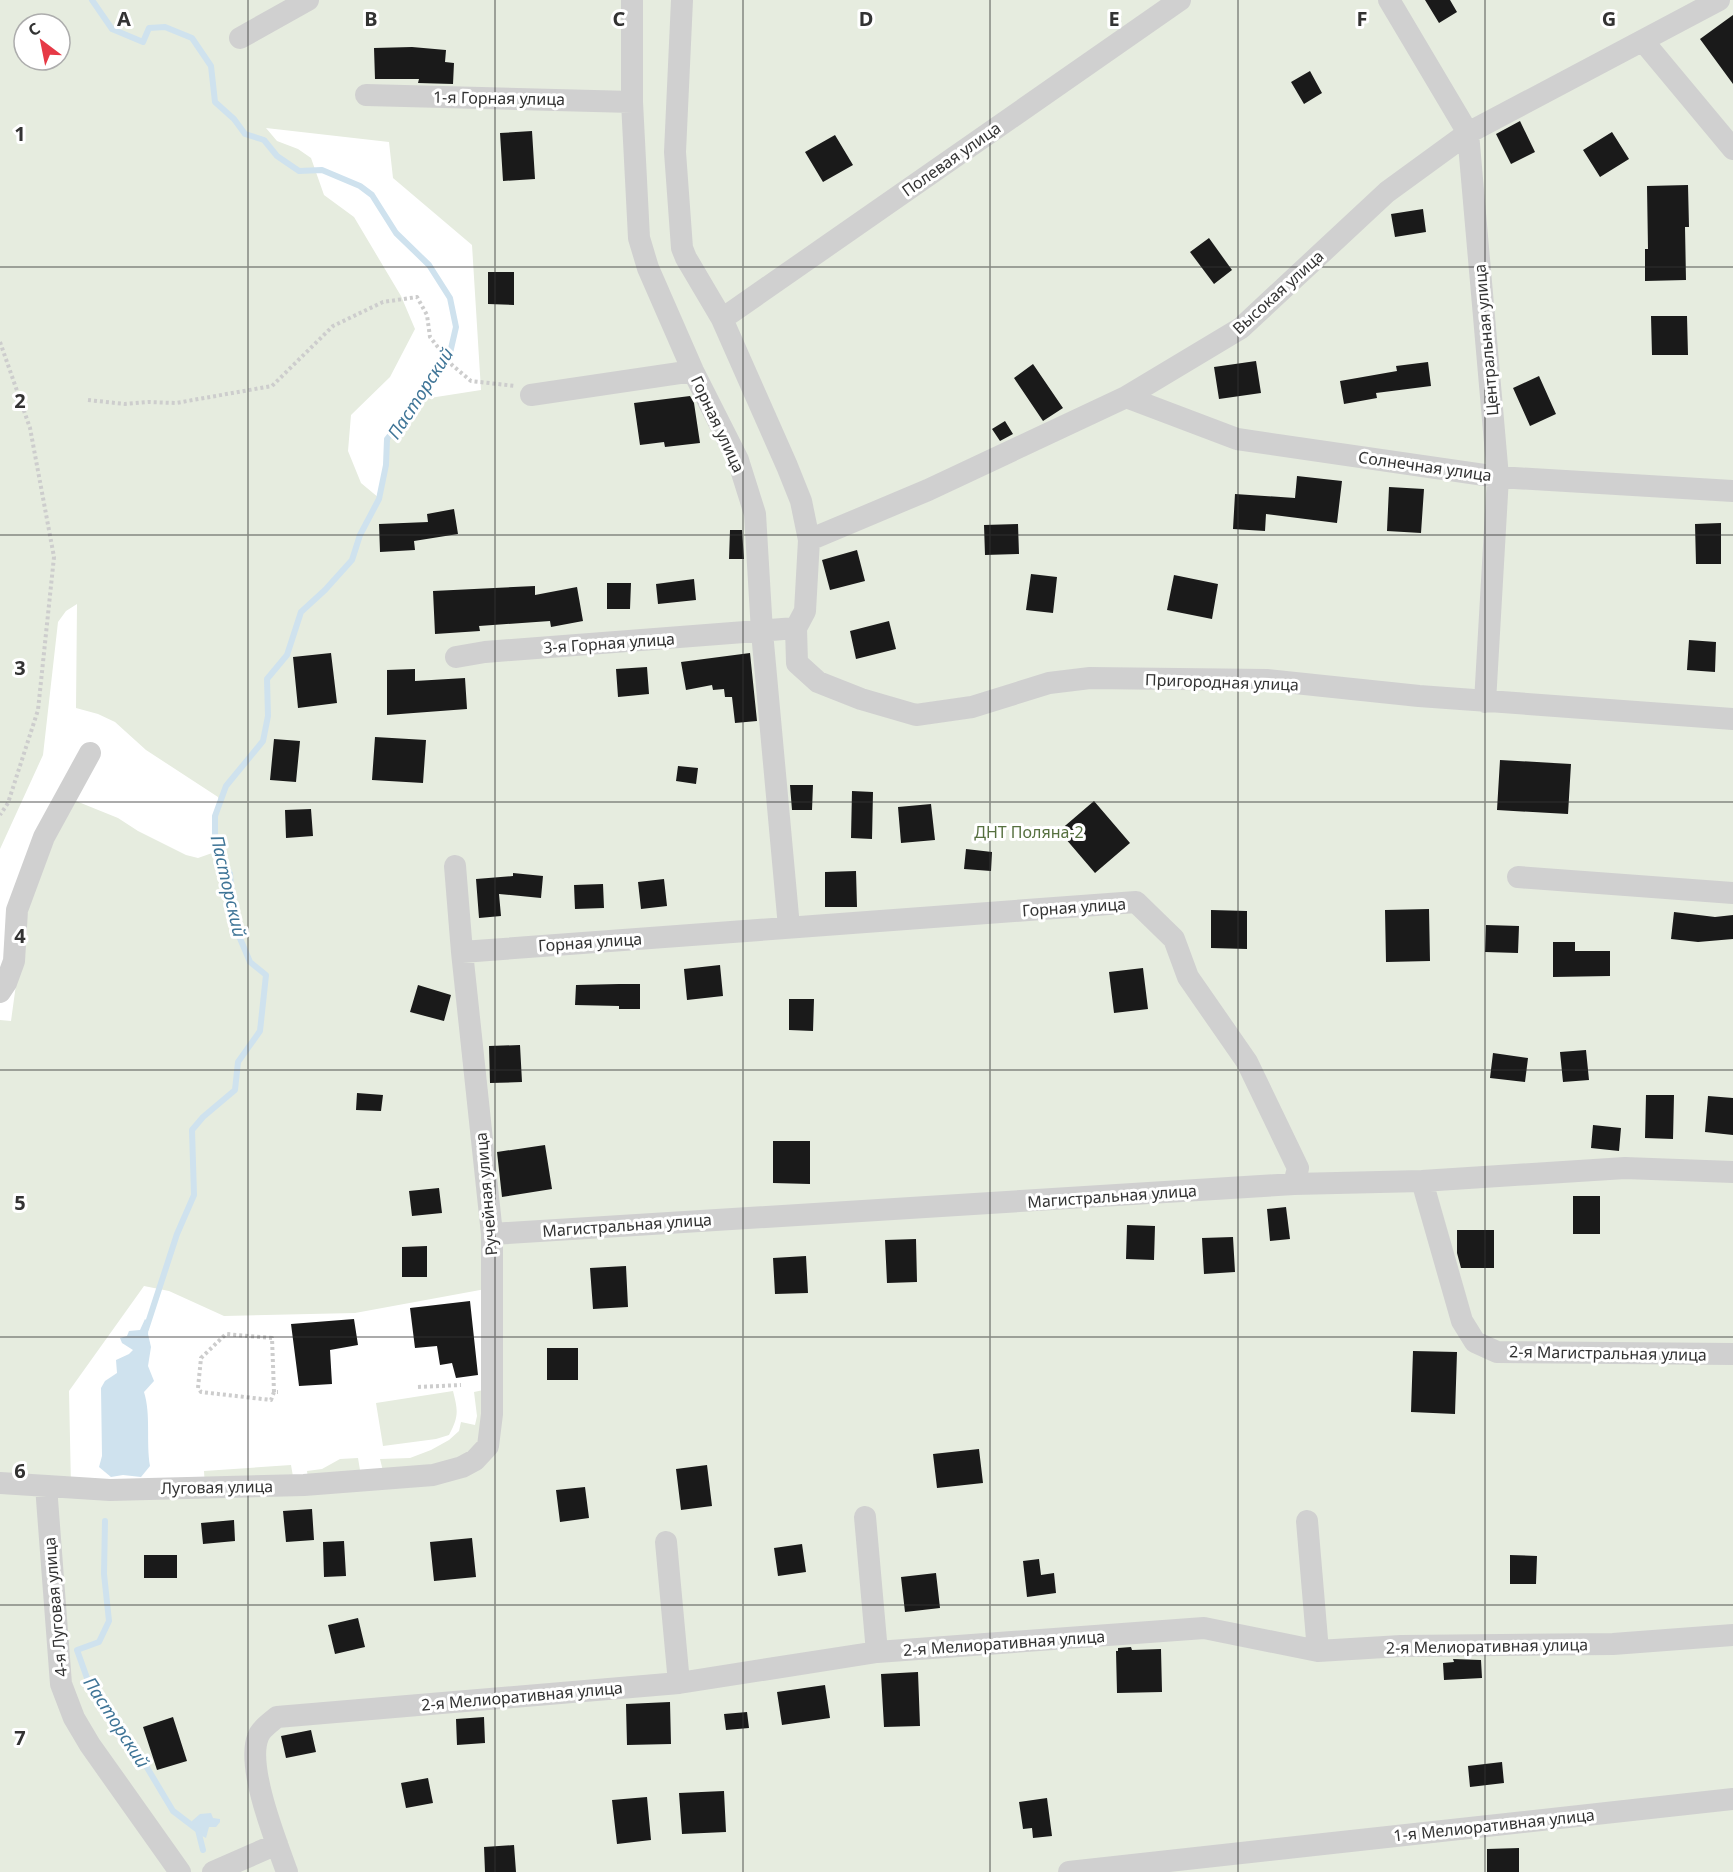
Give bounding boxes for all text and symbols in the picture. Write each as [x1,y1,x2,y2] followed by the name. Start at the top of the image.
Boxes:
[117,5,131,32] text: A
[364,5,378,32] text: B
[613,5,626,32] text: C
[859,5,873,32] text: D
[1108,5,1120,32] text: E
[1357,5,1367,32] text: F
[1602,5,1616,32] text: G
[12,12,72,72] north arrow
[24,17,44,41] text: С
[433,86,565,110] street label: 1-я Горная улица
[897,117,1005,201] street label: Полевая улица
[14,120,26,147] text: 1
[1228,245,1328,339] street label: Высокая улица
[1468,263,1504,417] street label: Центральная улица
[382,343,458,443] water label: Пасторский
[686,372,750,476] street label: Горная улица
[14,387,26,414] text: 2
[1357,446,1493,486] street label: Солнечная улица
[542,627,676,659] street label: 3-я Горная улица
[14,654,26,681] text: 3
[1145,668,1299,696] street label: Пригородная улица
[974,821,1084,843] park label: ДНТ Поляна-2
[206,833,252,939] water label: Пасторский
[1021,892,1127,922] street label: Горная улица
[14,922,26,949] text: 4
[537,927,643,957] street label: Горная улица
[470,1132,502,1256] street label: Ручейная улица
[1026,1179,1198,1213] street label: Магистральная улица
[14,1189,26,1216] text: 5
[541,1208,713,1242] street label: Магистральная улица
[1509,1340,1707,1366] street label: 2-я Магистральная улица
[14,1457,26,1484] text: 6
[161,1475,273,1499] street label: Луговая улица
[38,1536,72,1678] street label: 4-я Луговая улица
[902,1625,1106,1661] street label: 2-я Мелиоративная улица
[1386,1633,1588,1659] street label: 2-я Мелиоративная улица
[79,1672,155,1772] water label: Пасторский
[420,1676,624,1716] street label: 2-я Мелиоративная улица
[14,1724,26,1751] text: 7
[1392,1803,1596,1847] street label: 1-я Мелиоративная улица

